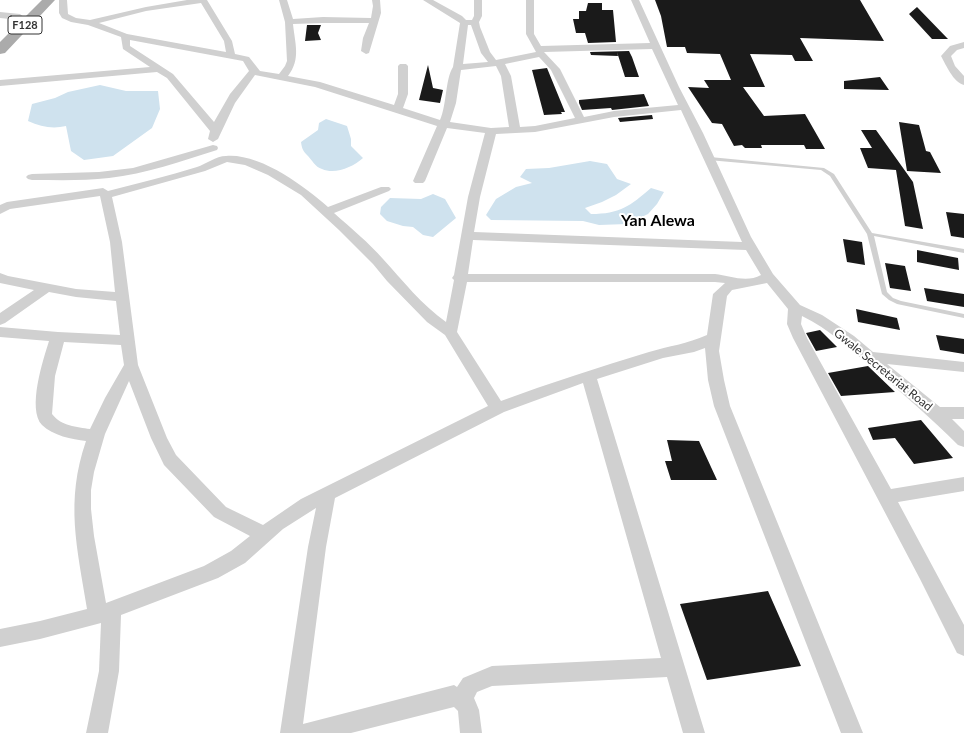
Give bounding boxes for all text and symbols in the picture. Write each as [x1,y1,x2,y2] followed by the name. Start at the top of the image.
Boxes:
[8,16,42,34] road number: F128
[621,211,695,231] district label: Yan Alewa
[831,326,935,414] street label: Gwale Secretariat Road

